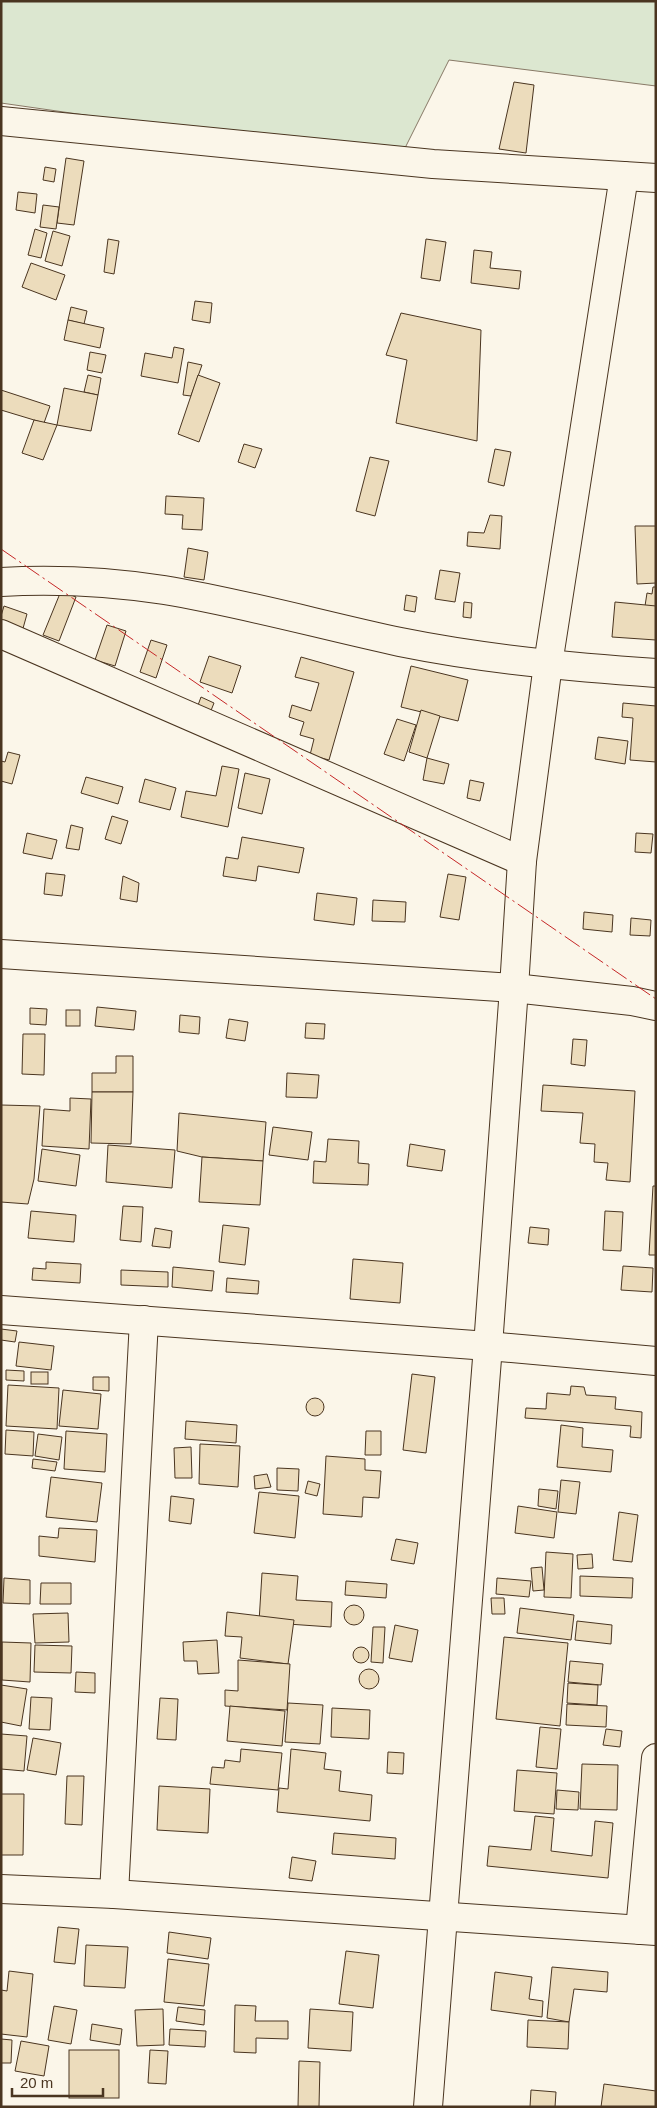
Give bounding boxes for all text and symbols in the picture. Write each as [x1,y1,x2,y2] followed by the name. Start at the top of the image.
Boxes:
[12,2066,104,2098] scale bar
[20,2074,53,2091] text: 20 m

